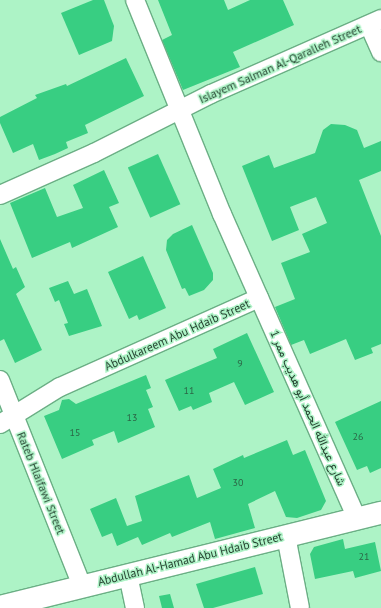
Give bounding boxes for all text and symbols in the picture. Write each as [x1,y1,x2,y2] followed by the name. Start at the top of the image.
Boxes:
[197,22,363,106] street label: Islayem Salman Al-Qaralleh Street
[102,296,252,374] street label: Abdulkareem Abu Hdaib Street
[267,328,349,488] street label: شارع عبدالله الحمد أبو هديب ممر 1
[237,358,243,370] house number: 9
[184,385,194,397] house number: 11
[127,412,137,424] house number: 13
[70,427,80,439] house number: 15
[14,430,68,536] street label: Rateb Hlaifawi Street
[353,431,363,443] house number: 26
[233,477,243,489] house number: 30
[96,529,284,589] street label: Abdullah Al-Hamad Abu Hdaib Street
[359,551,369,563] house number: 21

